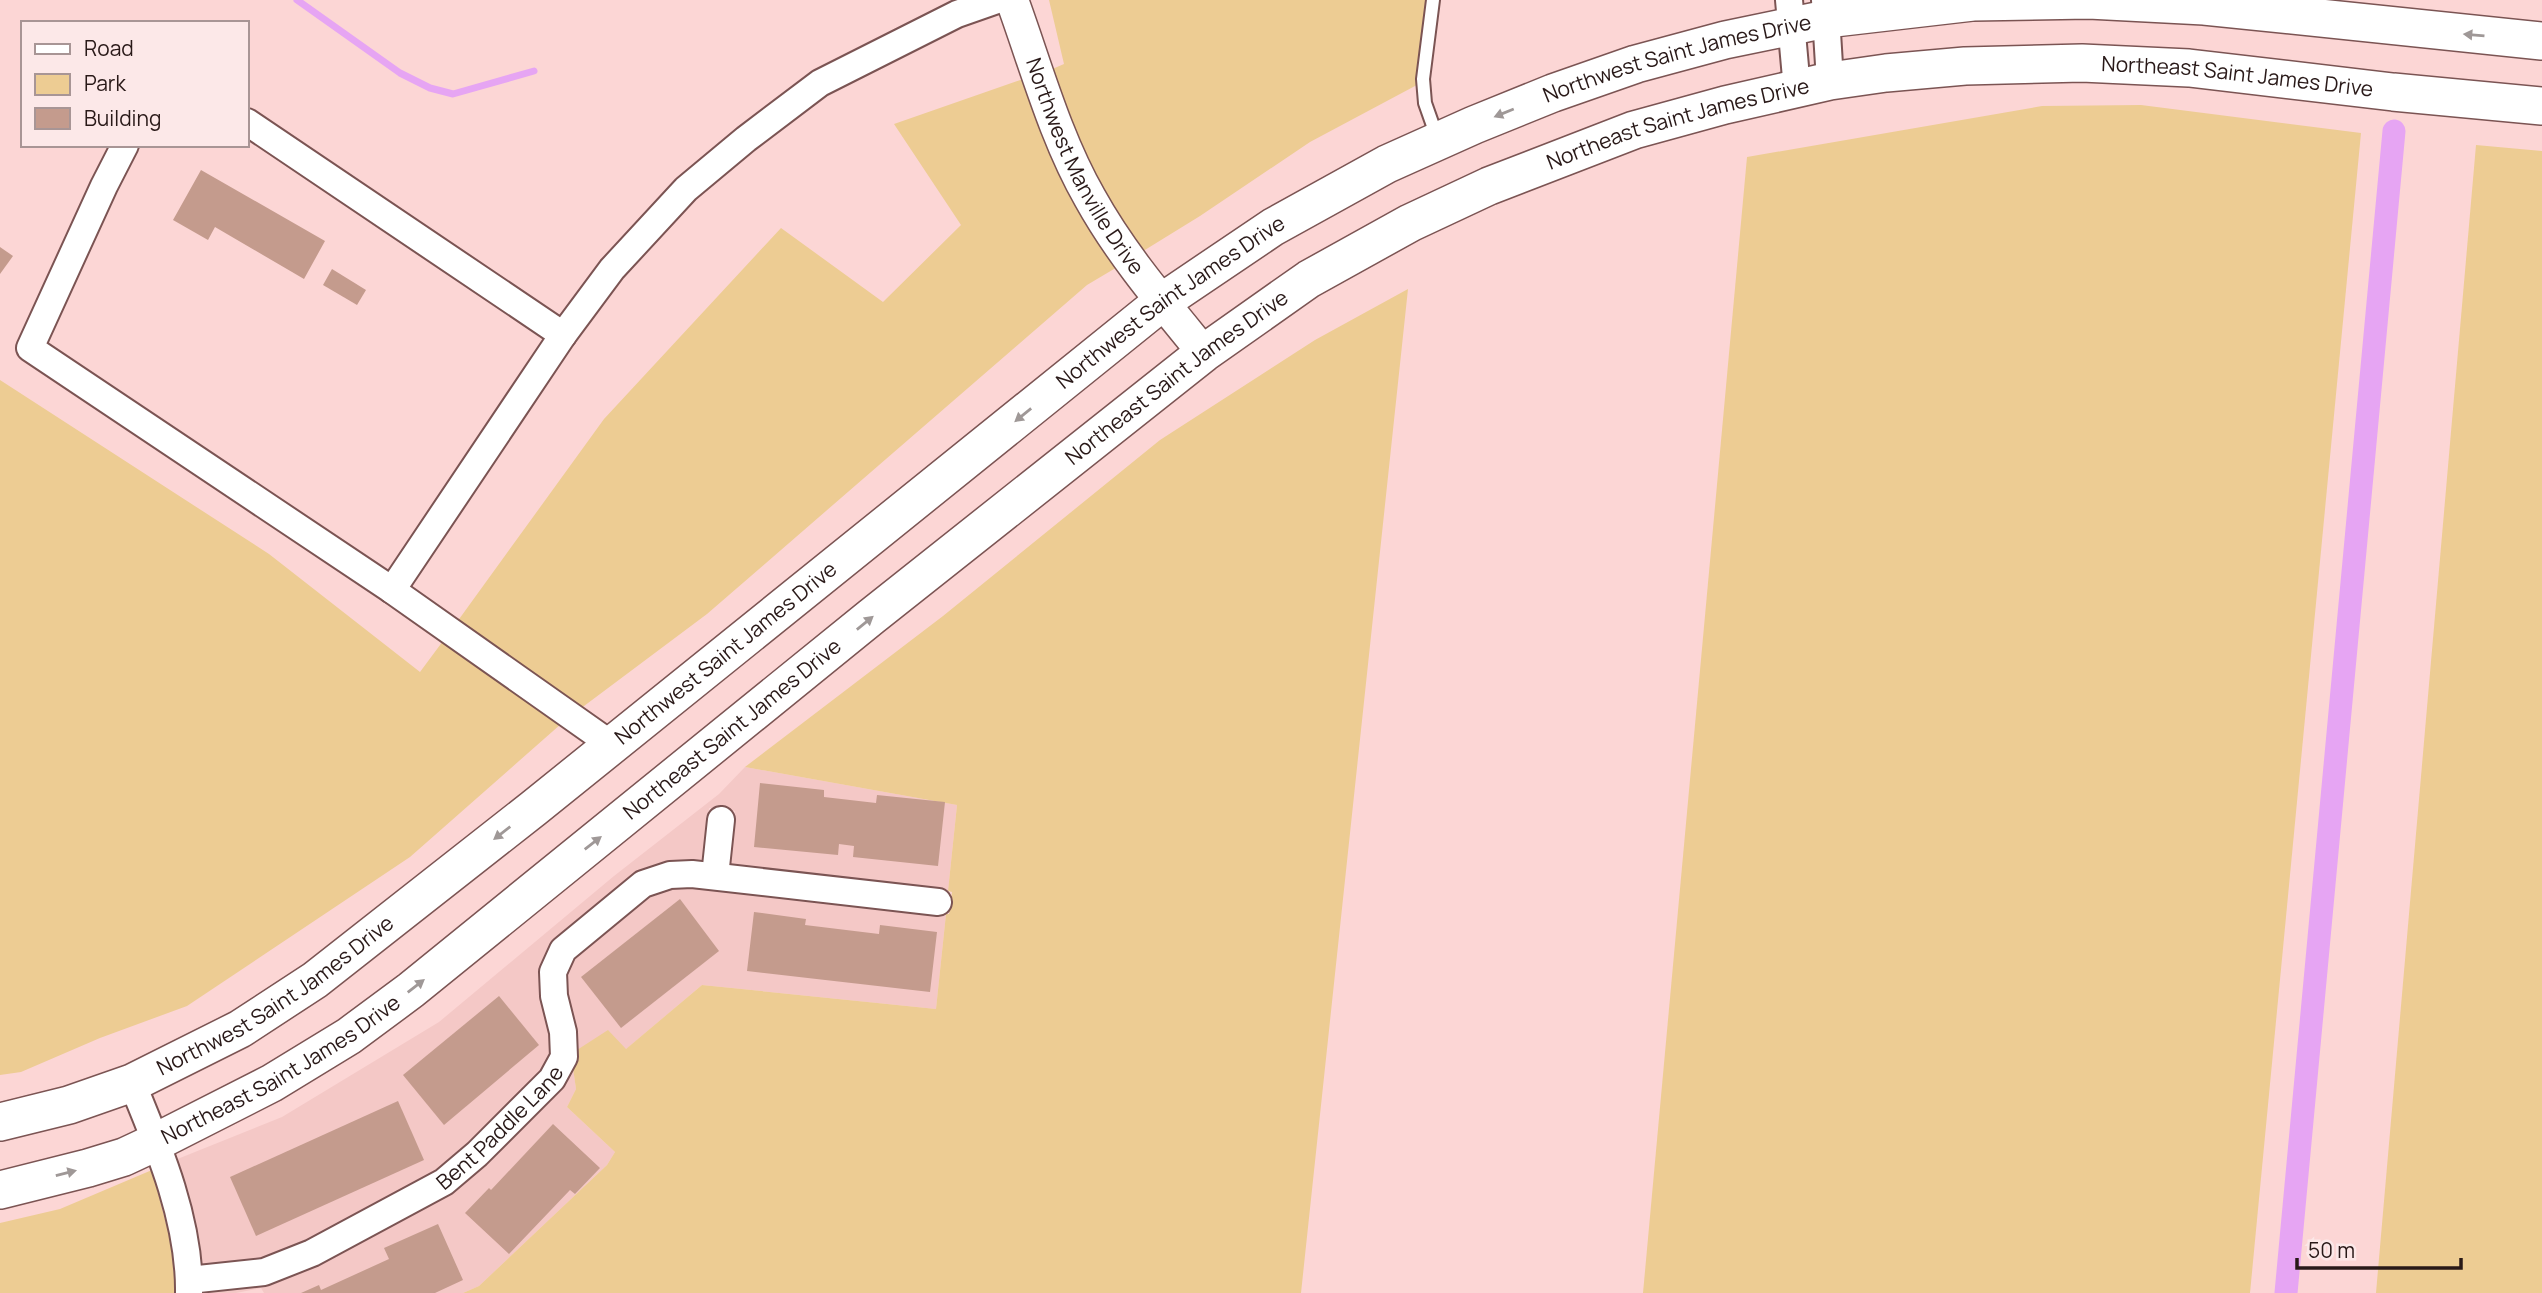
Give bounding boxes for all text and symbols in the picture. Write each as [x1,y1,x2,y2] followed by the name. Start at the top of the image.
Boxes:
[1539,7,1814,109] street label: Northwest Saint James Drive
[21,21,248,147] legend
[2463,29,2485,40] one-way arrow
[84,34,134,62] text: Road
[2101,49,2375,103] street label: Northeast Saint James Drive
[1020,54,1151,280] street label: Northwest Manville Drive
[84,69,126,97] text: Park
[1542,71,1812,175] street label: Northeast Saint James Drive
[84,104,161,132] text: Building
[1493,108,1514,119] one-way arrow
[1050,208,1289,395] street label: Northwest Saint James Drive
[1059,283,1293,471] street label: Northeast Saint James Drive
[1015,407,1033,422] one-way arrow
[608,555,842,751] street label: Northwest Saint James Drive
[856,616,873,631] one-way arrow
[617,632,847,826] street label: Northeast Saint James Drive
[493,826,511,840] one-way arrow
[584,837,602,851] one-way arrow
[152,909,399,1081] street label: Northwest Saint James Drive
[406,979,424,994] one-way arrow
[156,988,405,1150] street label: Northeast Saint James Drive
[430,1061,569,1195] street label: Bent Paddle Lane
[55,1168,77,1179] one-way arrow
[2297,1226,2462,1270] scale bar
[2308,1236,2355,1264] text: 50 m

